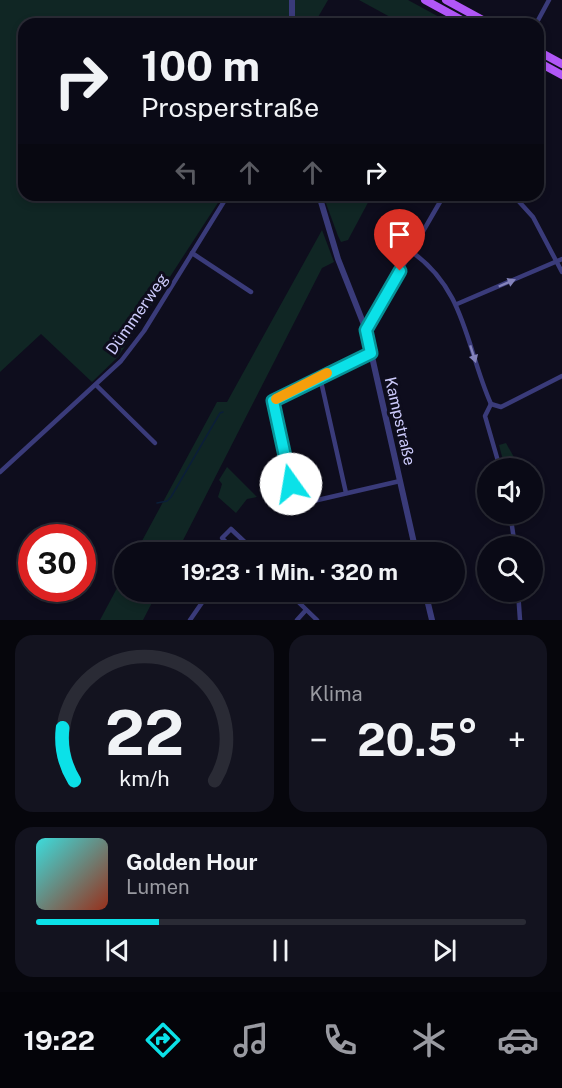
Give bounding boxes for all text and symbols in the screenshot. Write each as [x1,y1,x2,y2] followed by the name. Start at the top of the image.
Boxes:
[141,41,260,90] text: 100 m
[42,42,120,120] icon: right
[141,91,319,123] text: Prosperstraße
[170,156,203,189] icon: left
[233,156,266,189] icon: ahead
[296,156,329,189] icon: ahead
[359,156,392,189] icon: right
[374,209,425,271] pin
[383,218,416,251] icon: arrive
[102,270,172,358] street label: Dümmerweg
[499,278,517,288] one-way arrow
[469,345,478,363] one-way arrow
[381,375,419,467] street label: Kampstraße
[259,452,323,516] position arrow
[477,458,543,602] map controls
[477,458,543,524] button: sound
[18,524,96,602] speed limit sign: 30
[477,536,543,602] button: search
[181,559,398,585] text: 19:23 · 1 Min. · 320 m
[310,682,363,706] text: Klima
[105,696,184,769] text: 22
[357,713,478,766] text: 20.5°
[310,721,328,759] text: −
[508,721,526,759] text: +
[119,766,169,791] text: km/h
[126,849,257,875] text: Golden Hour
[126,875,190,899] text: Lumen
[101,934,134,967] icon: previous
[264,934,297,967] icon: pause
[428,934,461,967] icon: next
[142,1019,184,1061] icon: directions
[230,1019,272,1061] icon: music
[319,1019,361,1061] icon: phone
[408,1019,450,1061] icon: climate
[497,1019,539,1061] icon: car
[23,1024,95,1056] text: 19:22

